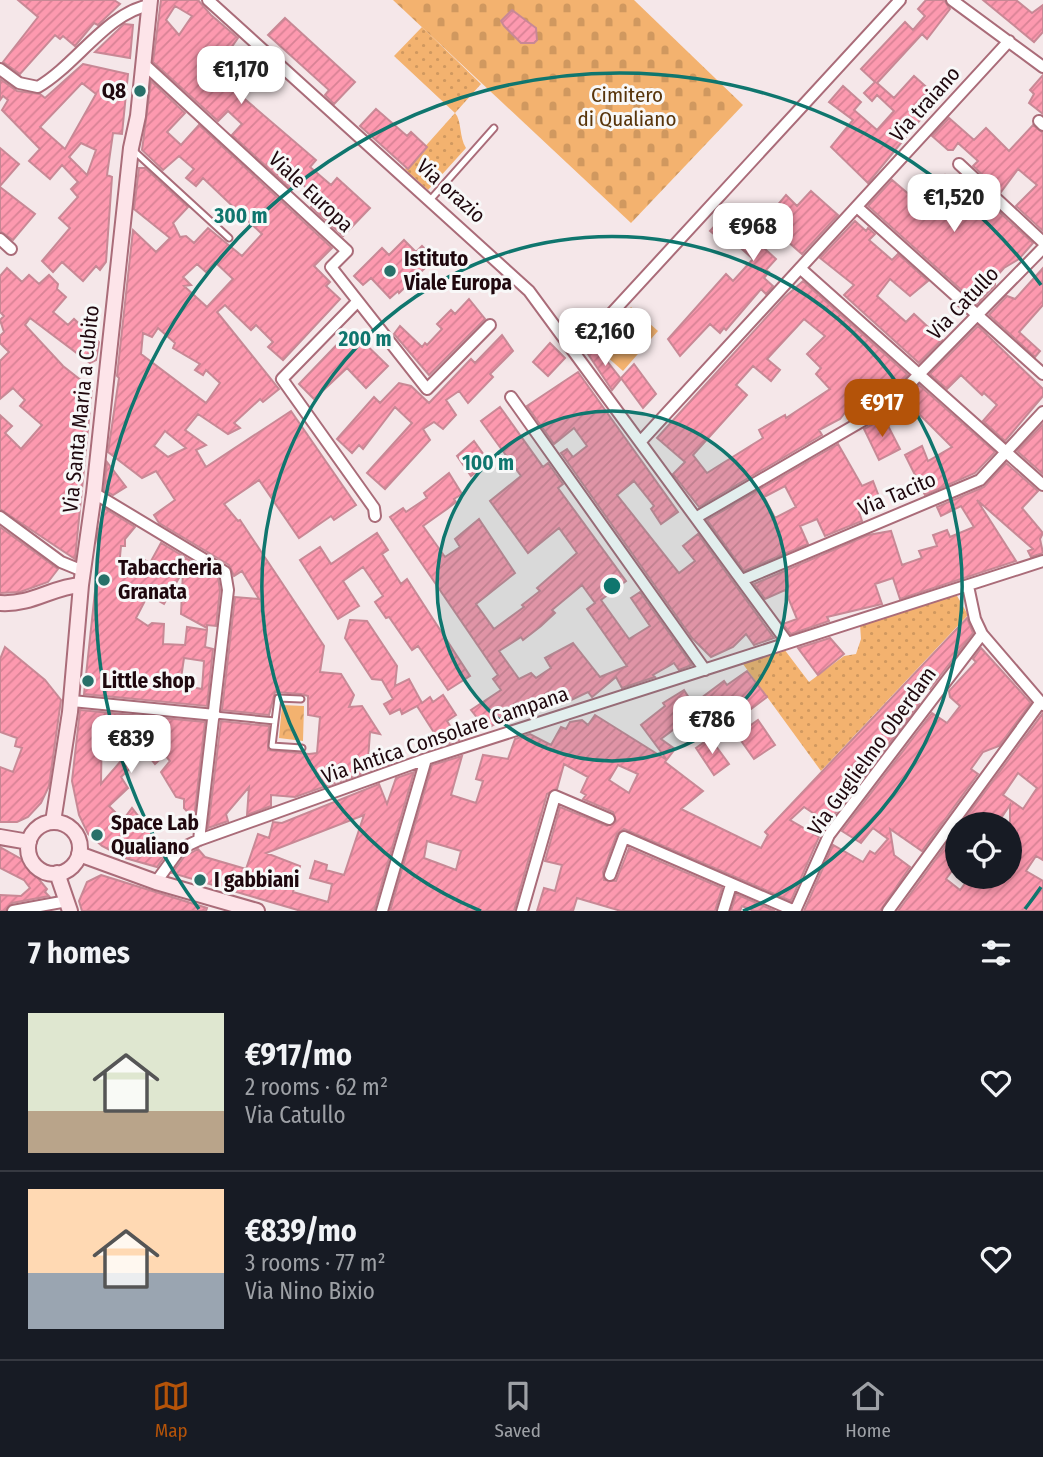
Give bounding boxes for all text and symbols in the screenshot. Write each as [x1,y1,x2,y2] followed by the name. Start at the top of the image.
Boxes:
[184,46,298,106] pin: €1,170
[213,55,269,83] text: €1,170
[884,61,966,147] street label: Via traiano
[102,78,126,104] place label: Q8
[578,82,676,132] park label: Cimitero di Qualiano
[132,83,148,99] marker: Q8
[263,146,359,238] street label: Viale Europa
[411,153,491,229] street label: Via orazio
[897,174,1011,234] pin: €1,520
[923,183,985,211] text: €1,520
[213,203,268,229] text: 300 m
[712,204,794,263] pin: €968
[729,212,777,240] text: €968
[403,246,512,296] place label: Istituto Viale Europa
[922,261,1004,345] street label: Via Catullo
[382,263,398,279] marker: Istituto Viale Europa
[57,304,105,514] street label: Via Santa Maria a Cubito
[548,308,662,368] pin: €2,160
[575,317,635,345] text: €2,160
[337,326,392,352] text: 200 m
[841,380,923,439] pin: €917
[860,388,904,416] text: €917
[462,450,514,476] text: 100 m
[854,466,940,522] street label: Via Tacito
[118,555,222,605] place label: Tabaccheria Granata
[96,572,112,588] marker: Tabaccheria Granata
[600,574,624,598] centre of rings
[802,662,942,840] street label: Via Guglielmo Oberdam
[102,668,195,694] place label: Little shop
[80,673,96,689] marker: Little shop
[318,681,572,789] street label: Via Antica Consolare Campana
[671,696,753,756] pin: €786
[689,705,735,733] text: €786
[90,716,172,775] pin: €839
[108,724,154,752] text: €839
[111,810,199,860] place label: Space Lab Qualiano
[945,812,1022,889] map controls
[945,812,1022,889] button: locate
[89,827,105,843] marker: Space Lab Qualiano
[214,867,300,893] place label: I gabbiani
[192,872,208,888] marker: I gabbiani
[977,934,1015,972] icon: filters
[28,935,130,971] text: 7 homes
[245,1037,352,1073] text: €917/mo
[84,1041,168,1125] icon: home
[977,1064,1015,1102] icon: heart
[245,1073,388,1101] text: 2 rooms · 62 m²
[245,1101,346,1129] text: Via Catullo
[245,1213,357,1249] text: €839/mo
[84,1217,168,1301] icon: home
[977,1240,1015,1278] icon: heart
[245,1249,386,1277] text: 3 rooms · 77 m²
[245,1277,375,1305] text: Via Nino Bixio
[152,1377,190,1442] tab: Map
[495,1377,541,1442] tab: Saved
[845,1377,891,1442] tab: Home

